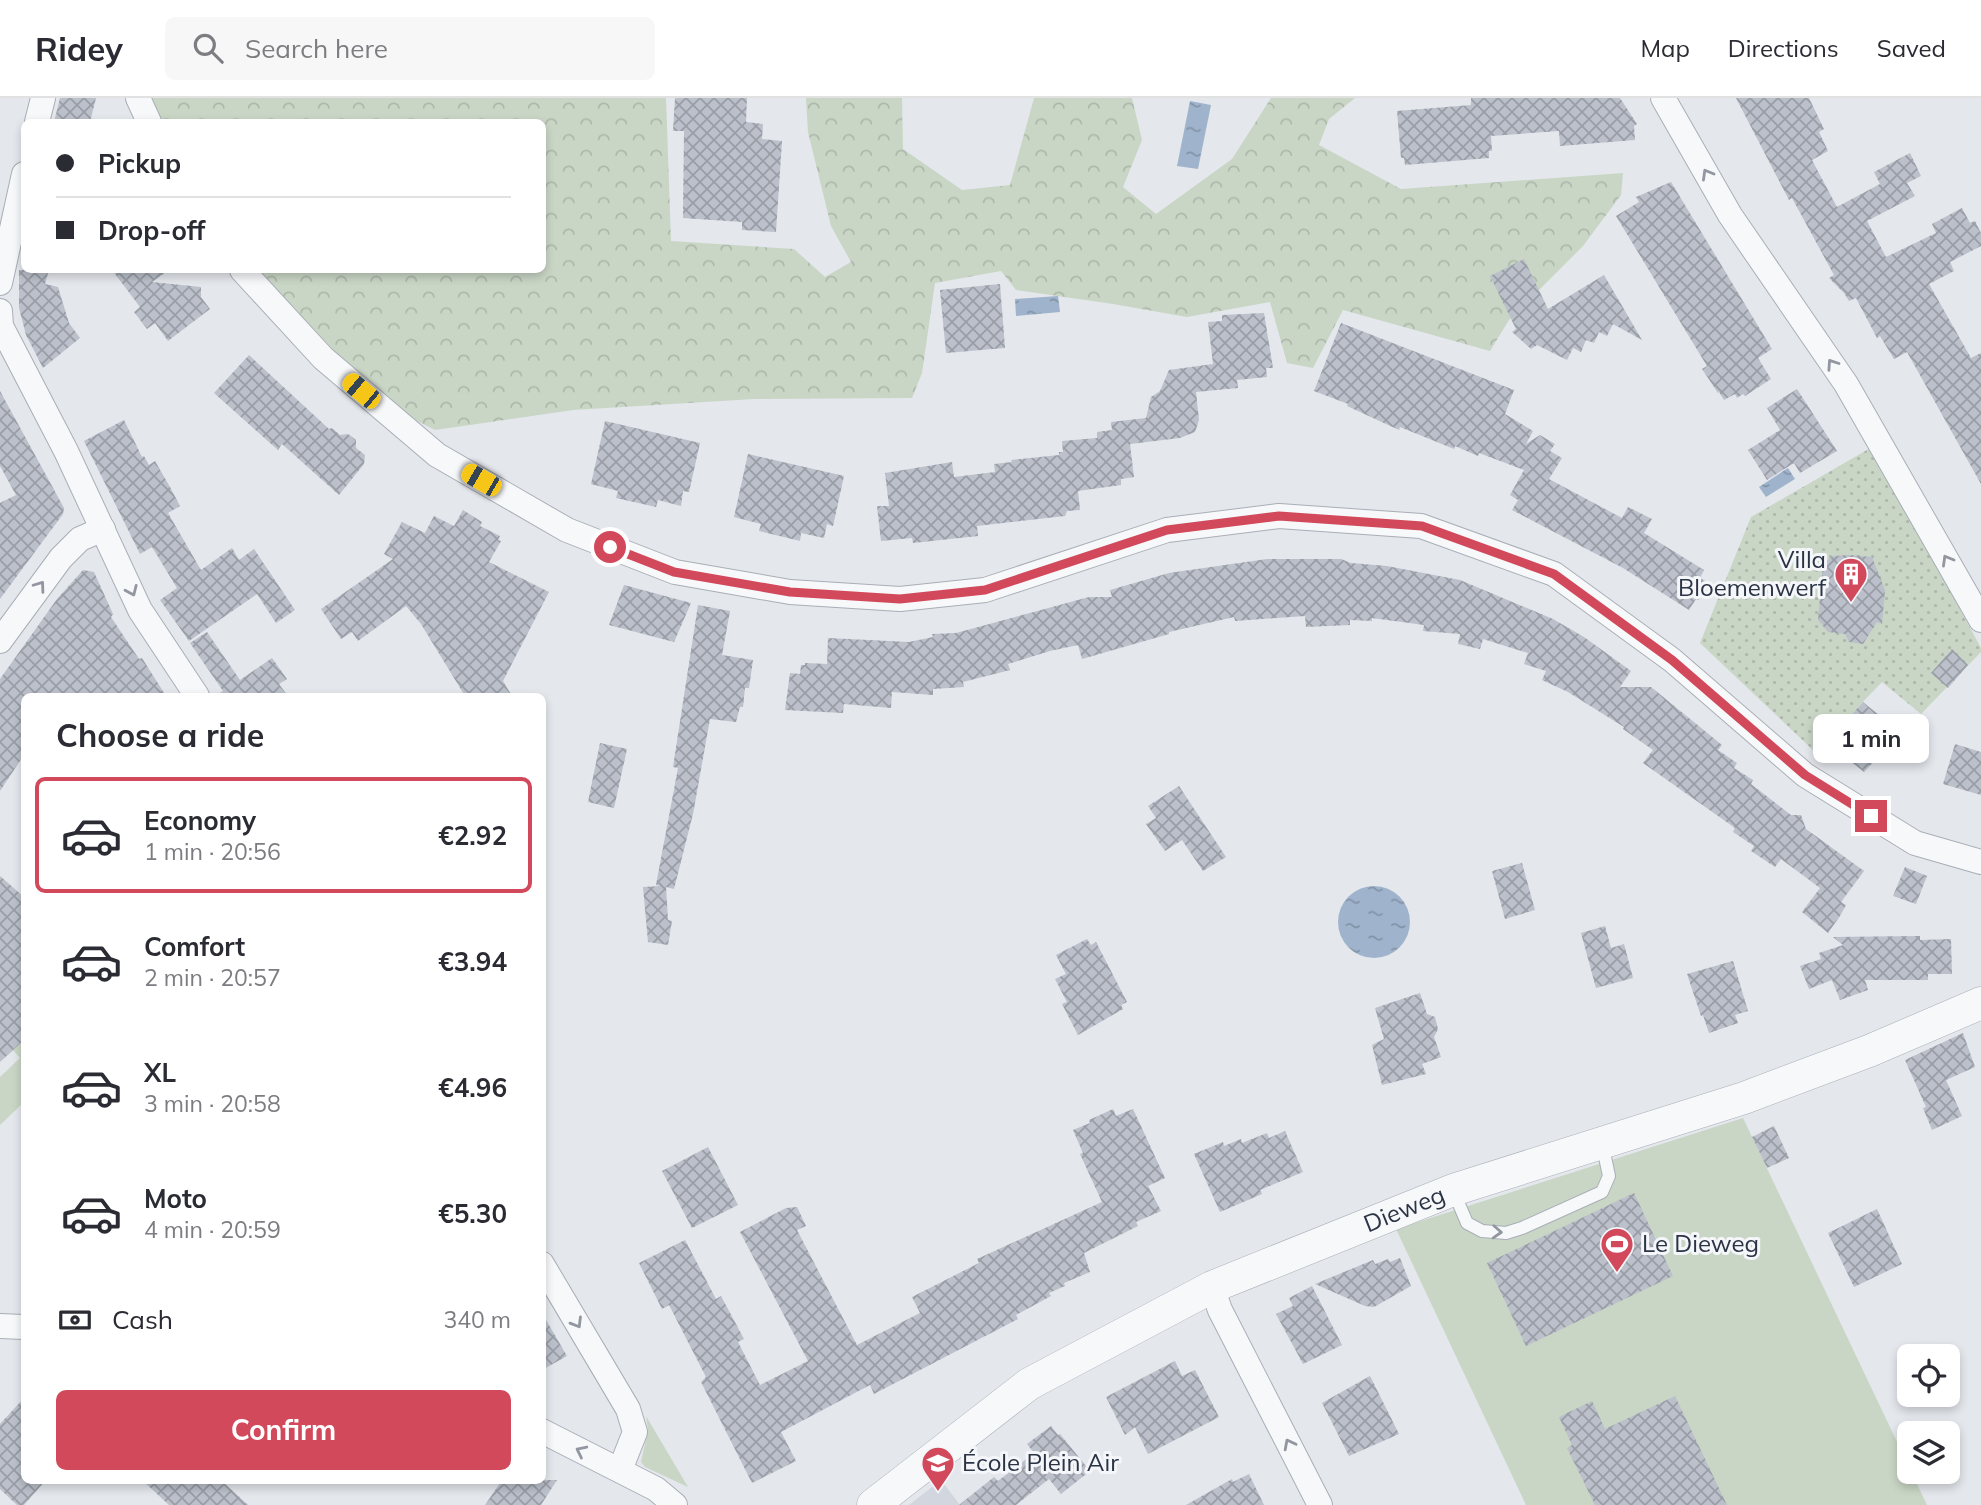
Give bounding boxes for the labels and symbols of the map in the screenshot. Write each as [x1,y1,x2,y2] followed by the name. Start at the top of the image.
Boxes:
[1702,169,1715,182] one-way arrow
[1828,359,1840,372] one-way arrow
[339,369,384,413] car
[458,460,505,500] car
[594,531,626,563] route start
[1678,544,1827,602] place label: Villa Bloemenwerf
[1832,555,1870,604] building icon: Villa Bloemenwerf
[1942,555,1955,568] one-way arrow
[32,581,45,594] one-way arrow
[124,583,138,596] one-way arrow
[1813,714,1929,764] callout: 1 min
[1855,800,1887,832] route end
[1359,1179,1449,1238] street label: Dieweg
[1492,1224,1503,1239] one-way arrow
[1598,1225,1636,1274] sports icon: Le Dieweg
[1642,1228,1759,1258] place label: Le Dieweg
[569,1315,582,1328] one-way arrow
[1284,1439,1298,1451] one-way arrow
[919,1444,957,1493] school or university icon: École Plein Air
[576,1445,588,1459] one-way arrow
[962,1447,1119,1477] place label: École Plein Air

